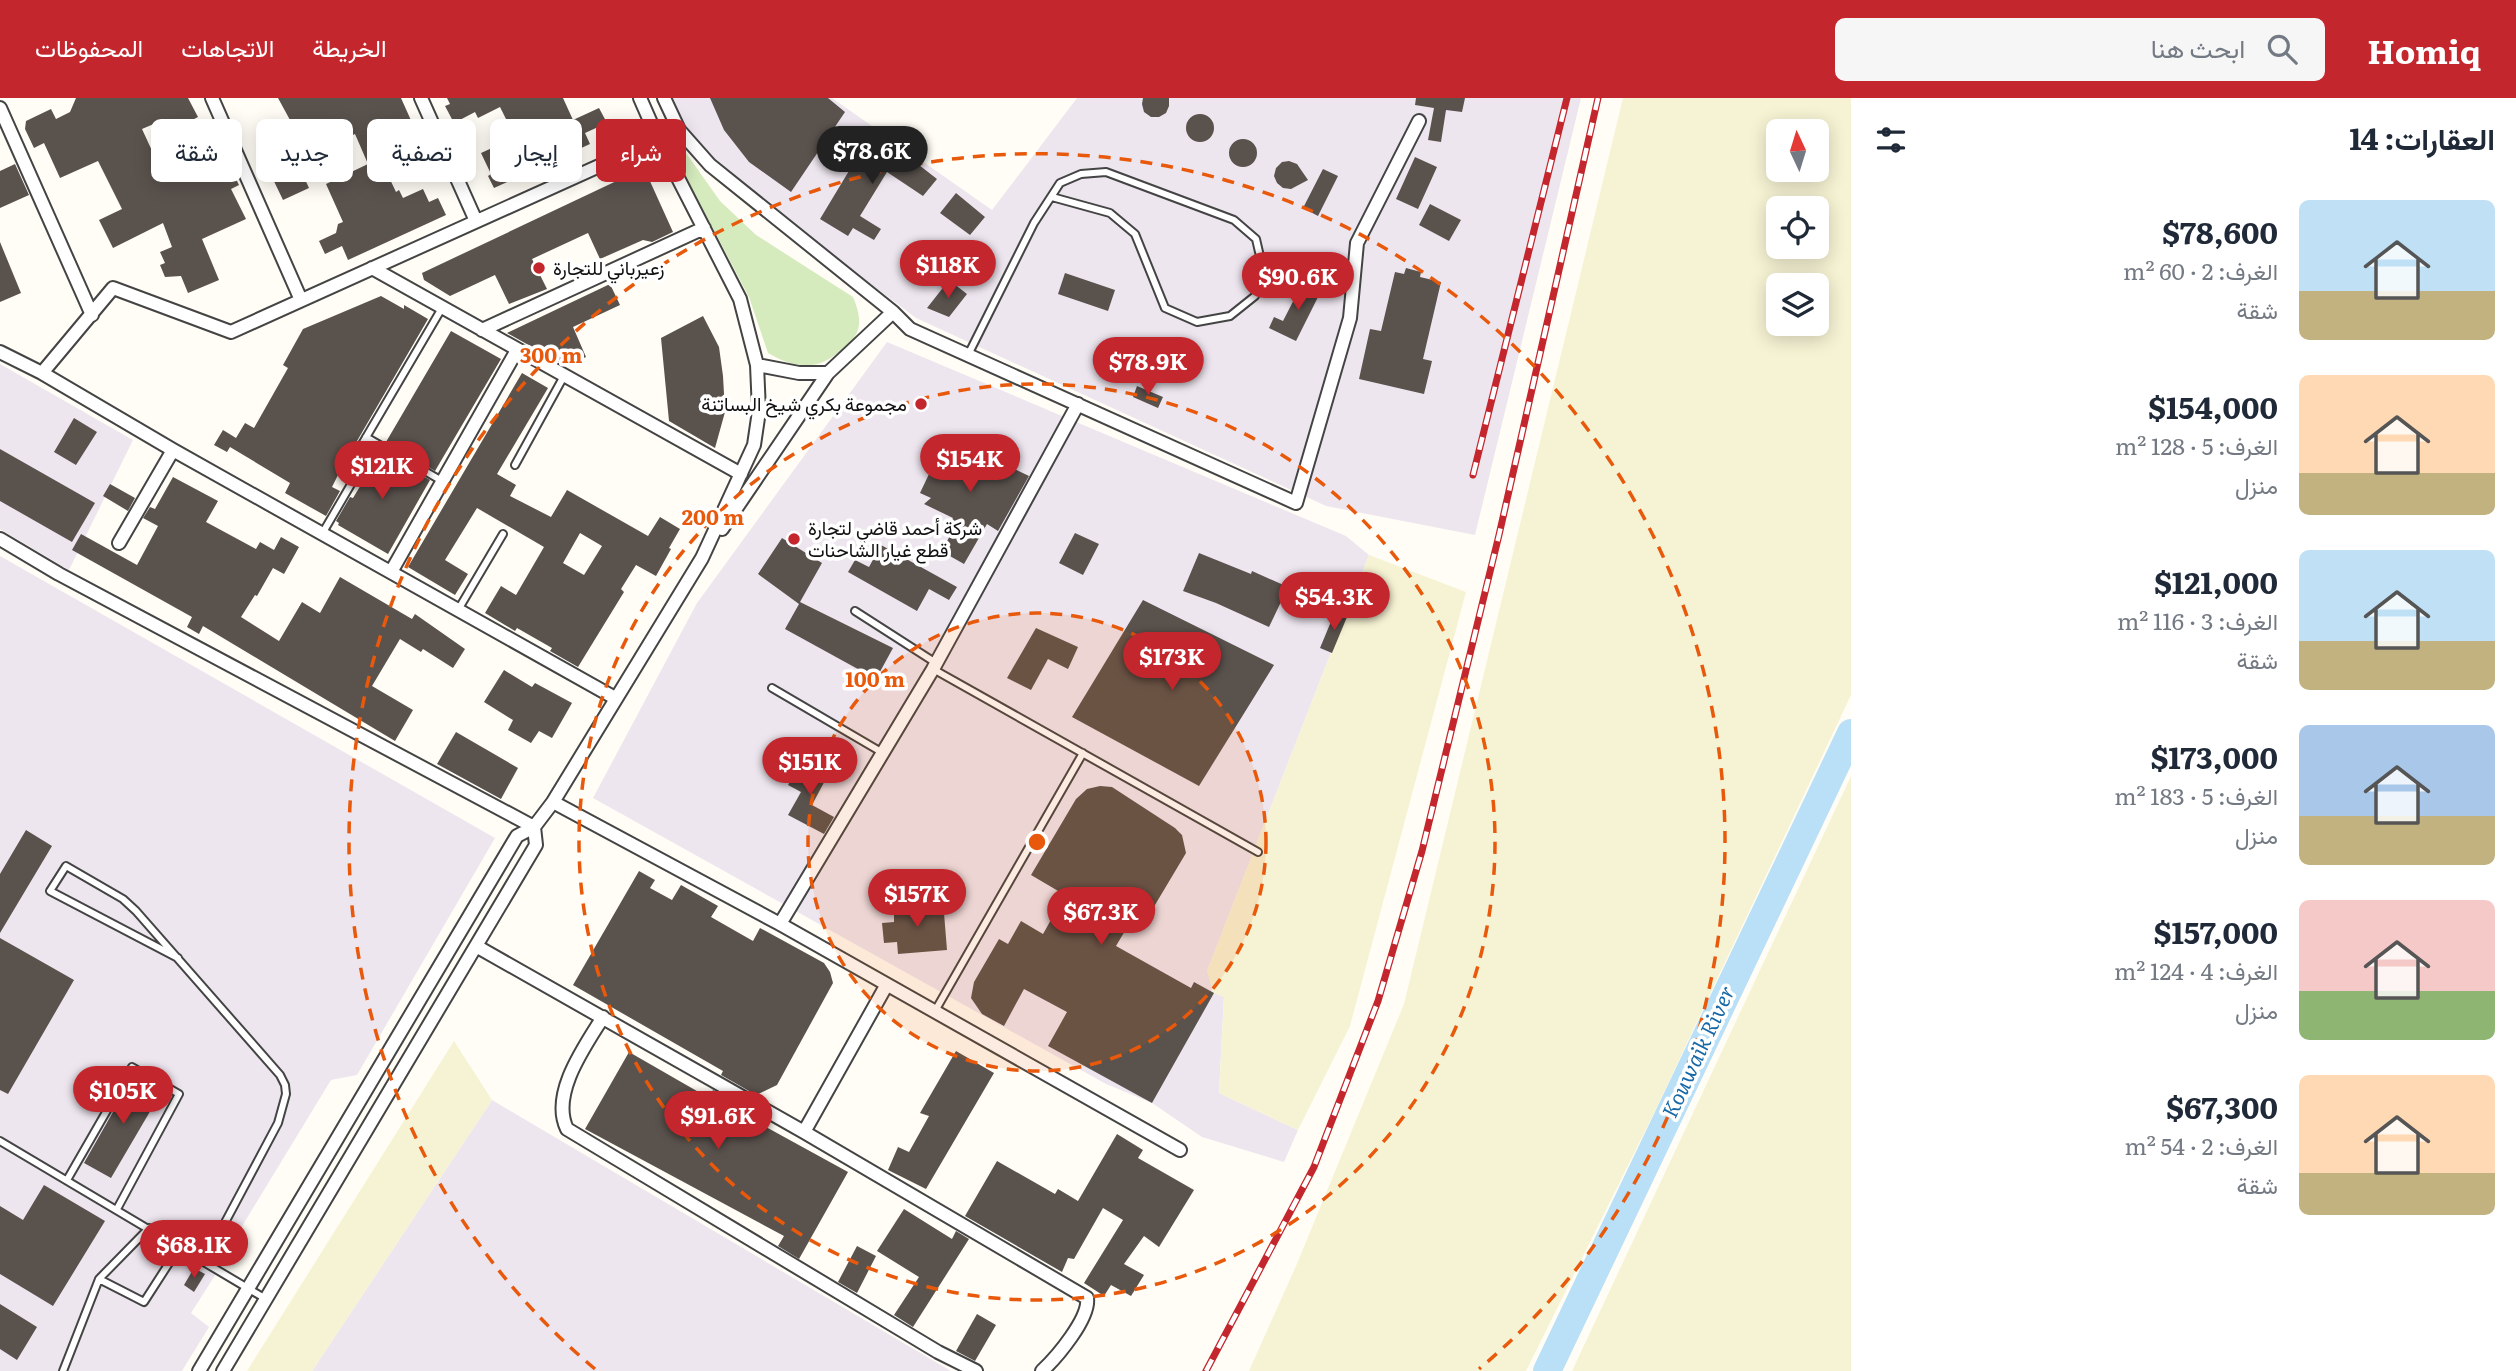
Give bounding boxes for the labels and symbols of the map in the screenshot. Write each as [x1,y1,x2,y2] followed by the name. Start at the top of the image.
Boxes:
[1766,119,1829,182] north arrow
[815,126,929,186] pin: $78.6K
[899,240,997,300] pin: $118K
[1241,252,1355,312] pin: $90.6K
[553,253,665,284] place label: زعيرباني للتجارة
[531,260,547,276] marker: زعيرباني للتجارة
[520,338,582,369] text: 300 m
[1091,338,1205,397] pin: $78.9K
[701,389,907,420] place label: مجموعة بكري شيخ البساتنة
[913,396,929,412] marker: مجموعة بكري شيخ البساتنة
[921,434,1019,494] pin: $154K
[333,442,431,501] pin: $121K
[682,500,744,531] text: 200 m
[808,513,982,564] place label: شركة أحمد قاضي لتجارة قطع غيار الشاحنات
[786,531,802,547] marker: شركة أحمد قاضي لتجارة قطع غيار الشاحنات
[1277,573,1391,632] pin: $54.3K
[1123,632,1221,692] pin: $173K
[845,662,905,693] text: 100 m
[761,738,859,797] pin: $151K
[1025,830,1049,854] centre of rings
[868,870,966,929] pin: $157K
[1044,888,1158,947] pin: $67.3K
[1653,980,1741,1122] water label: Kouwaik River
[74,1066,172,1126] pin: $105K
[661,1091,775,1151] pin: $91.6K
[137,1220,251,1280] pin: $68.1K

